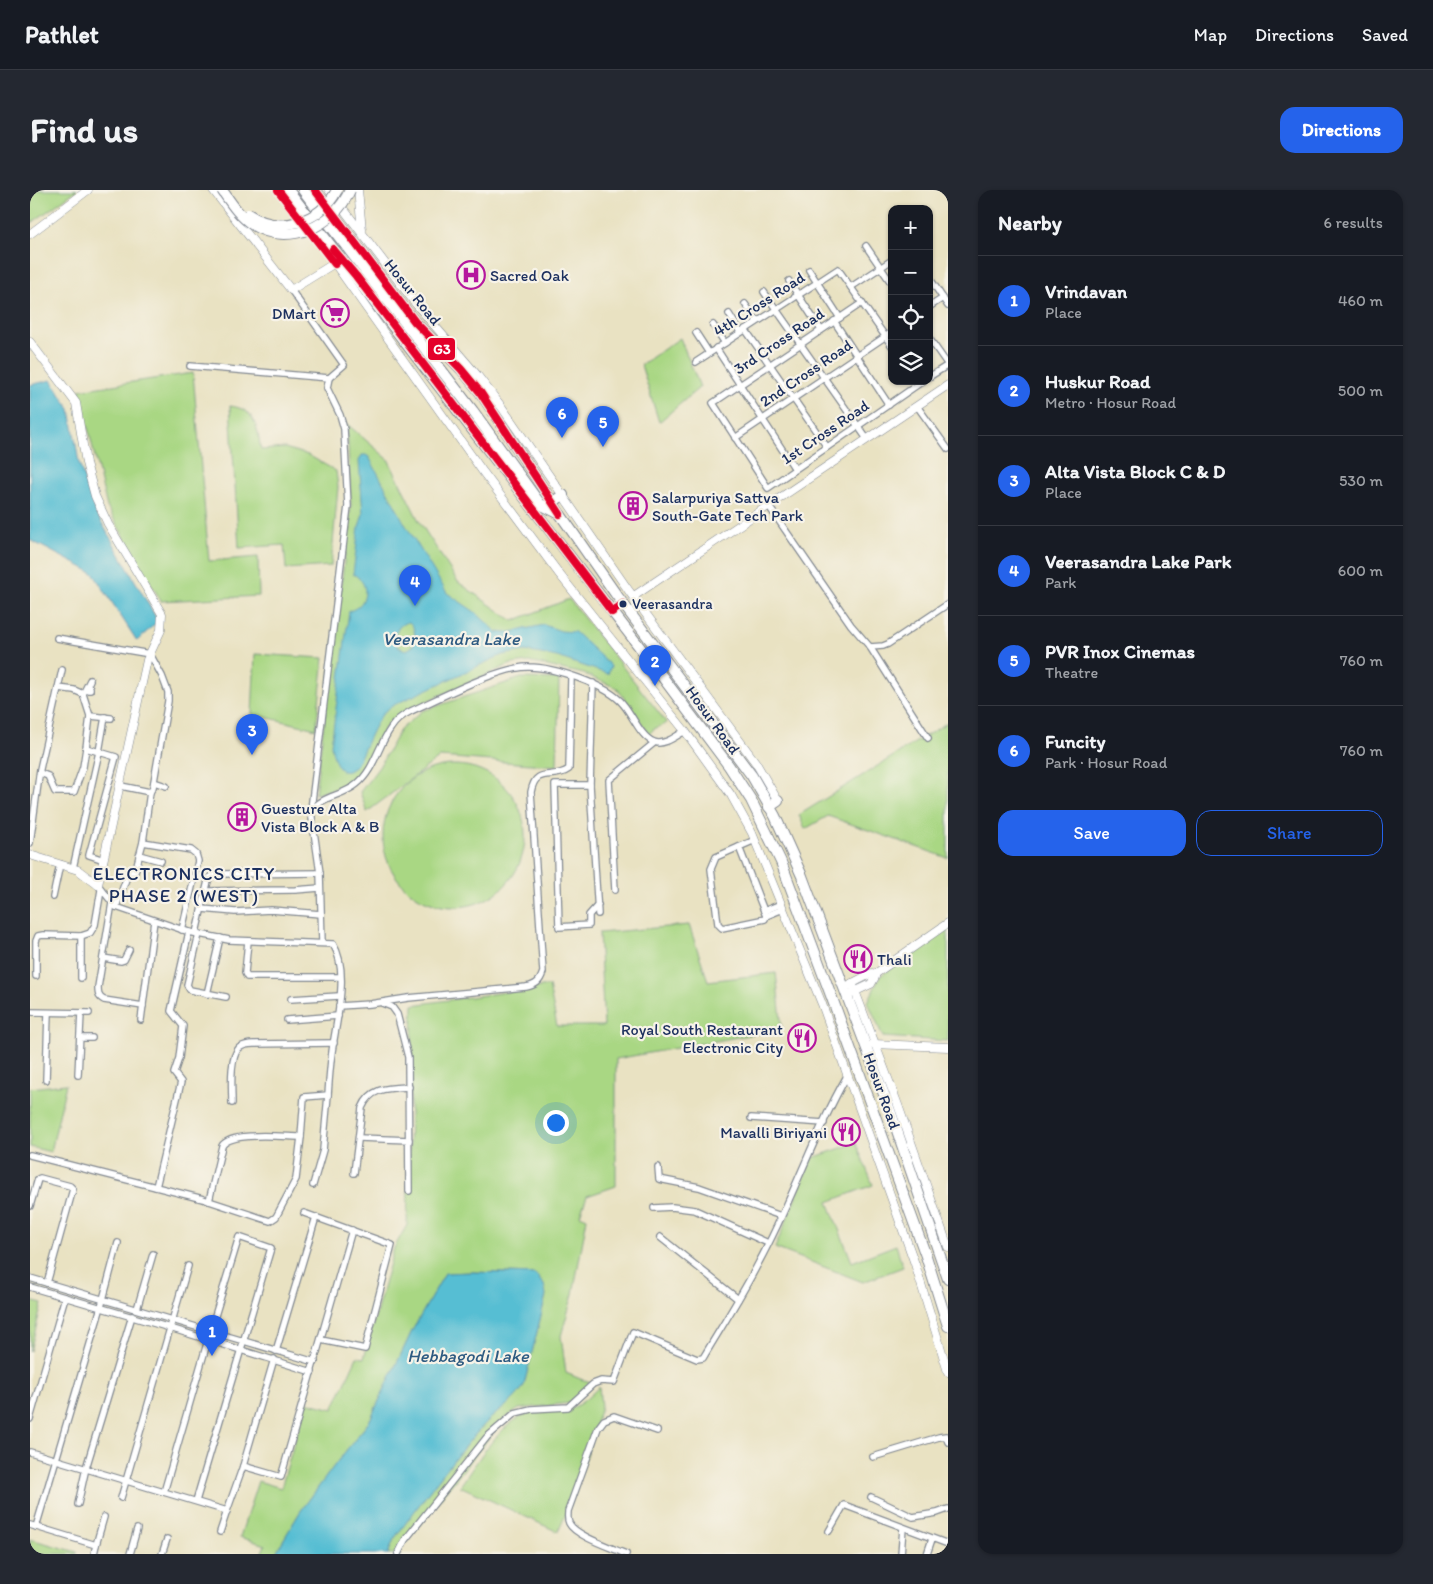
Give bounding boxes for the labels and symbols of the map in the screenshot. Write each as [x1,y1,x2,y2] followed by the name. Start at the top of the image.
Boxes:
[380,255,446,329] street label: Hosur Road
[456,260,486,290] hospital icon: Sacred Oak
[490,266,570,285] place label: Sacred Oak
[710,267,809,341] street label: 4th Cross Road
[320,298,350,328] supermarket icon: DMart
[272,304,316,323] place label: DMart
[730,304,828,378] street label: 3rd Cross Road
[756,335,856,411] street label: 2nd Cross Road
[427,337,456,361] line badge: G3
[433,341,451,358] text: G3
[777,395,873,468] street label: 1st Cross Road
[546,397,578,438] pin: 6
[587,406,619,447] pin: 5
[652,488,804,525] place label: Salarpuriya Sattva South-Gate Tech Park
[618,491,648,521] building icon: Salarpuriya Sattva South-Gate Tech Park
[399,565,431,606] pin: 4
[632,595,713,613] place label: Veerasandra
[618,599,628,609] marker: Veerasandra
[382,628,521,650] water label: Veerasandra Lake
[639,645,671,686] pin: 2
[682,682,744,758] street label: Hosur Road
[236,714,268,755] pin: 3
[261,799,379,836] place label: Guesture Alta Vista Block A & B
[227,802,257,832] building icon: Guesture Alta Vista Block A & B
[93,862,275,907] district label: ELECTRONICS CITY PHASE 2 (WEST)
[843,944,873,974] restaurant icon: Thali
[877,950,912,969] place label: Thali
[621,1020,783,1057] place label: Royal South Restaurant Electronic City
[787,1023,817,1053] restaurant icon: Royal South Restaurant Electronic City
[859,1050,905,1132] street label: Hosur Road
[543,1110,569,1136] your location
[831,1117,861,1147] restaurant icon: Mavalli Biriyani
[720,1123,827,1142] place label: Mavalli Biriyani
[196,1315,228,1356] pin: 1
[407,1345,530,1367] water label: Hebbagodi Lake

